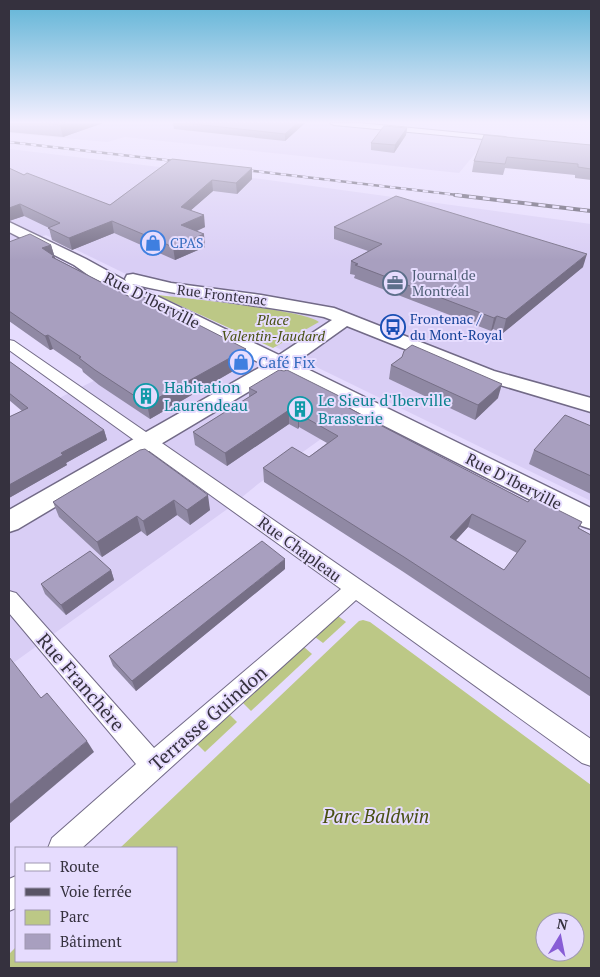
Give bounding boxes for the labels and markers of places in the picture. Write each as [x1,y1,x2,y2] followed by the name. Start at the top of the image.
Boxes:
[140,230,166,256] shop icon: CPAS
[170,233,203,252] place label: CPAS
[412,265,476,300] place label: Journal de Montréal
[382,270,408,296] office icon: Journal de Montréal
[410,309,502,344] place label: Frontenac / du Mont-Royal
[380,314,406,340] bus stop icon: Frontenac / du Mont-Royal
[228,349,254,375] shop icon: Café Fix
[258,351,316,373] place label: Café Fix
[164,376,248,416] place label: Habitation Laurendeau
[133,383,159,409] building icon: Habitation Laurendeau
[318,389,451,429] place label: Le Sieur d'Iberville Brasserie
[287,396,313,422] building icon: Le Sieur d'Iberville Brasserie

